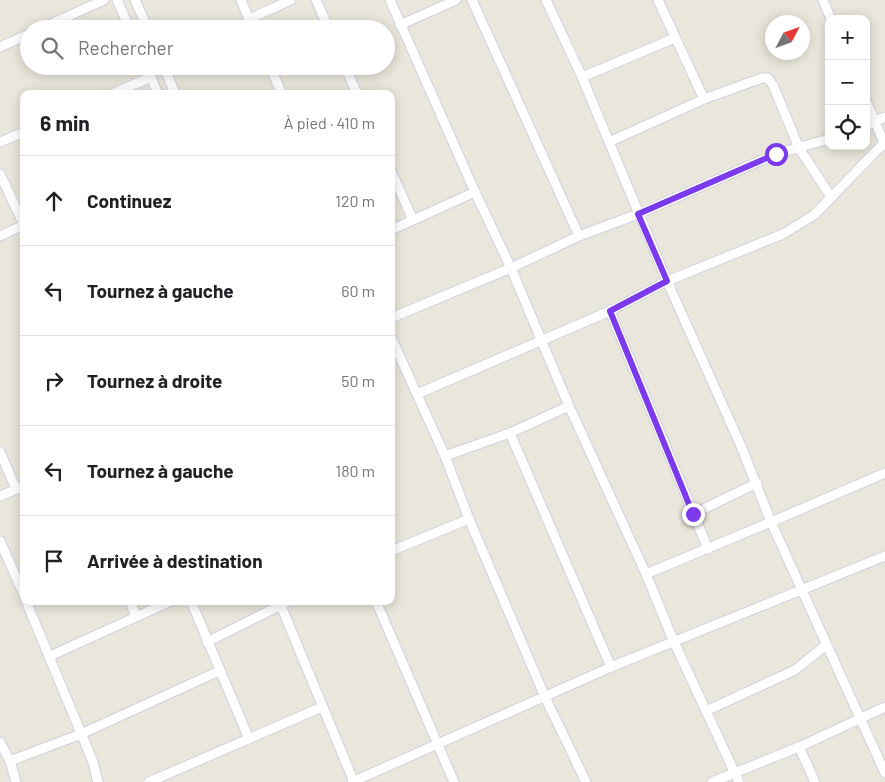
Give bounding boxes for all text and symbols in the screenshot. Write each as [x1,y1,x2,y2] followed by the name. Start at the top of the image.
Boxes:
[765,15,810,60] north arrow
[825,15,870,150] map controls
[825,15,870,60] button: +
[20,20,395,75] search box
[38,34,66,62] icon: search
[78,36,174,59] text: Rechercher
[825,60,870,105] button: −
[825,105,870,150] button: locate
[40,110,90,135] text: 6 min
[284,113,375,132] text: À pied · 410 m
[765,143,788,166] route start
[40,187,68,215] icon: ahead
[87,189,171,212] text: Continuez
[335,191,375,210] text: 120 m
[40,277,68,305] icon: left
[87,279,234,302] text: Tournez à gauche
[341,281,375,300] text: 60 m
[40,367,68,395] icon: right
[87,369,223,392] text: Tournez à droite
[341,371,375,390] text: 50 m
[40,457,68,485] icon: left
[87,459,234,482] text: Tournez à gauche
[336,461,375,480] text: 180 m
[682,503,705,526] route end
[40,547,68,575] icon: arrive
[87,549,263,572] text: Arrivée à destination

